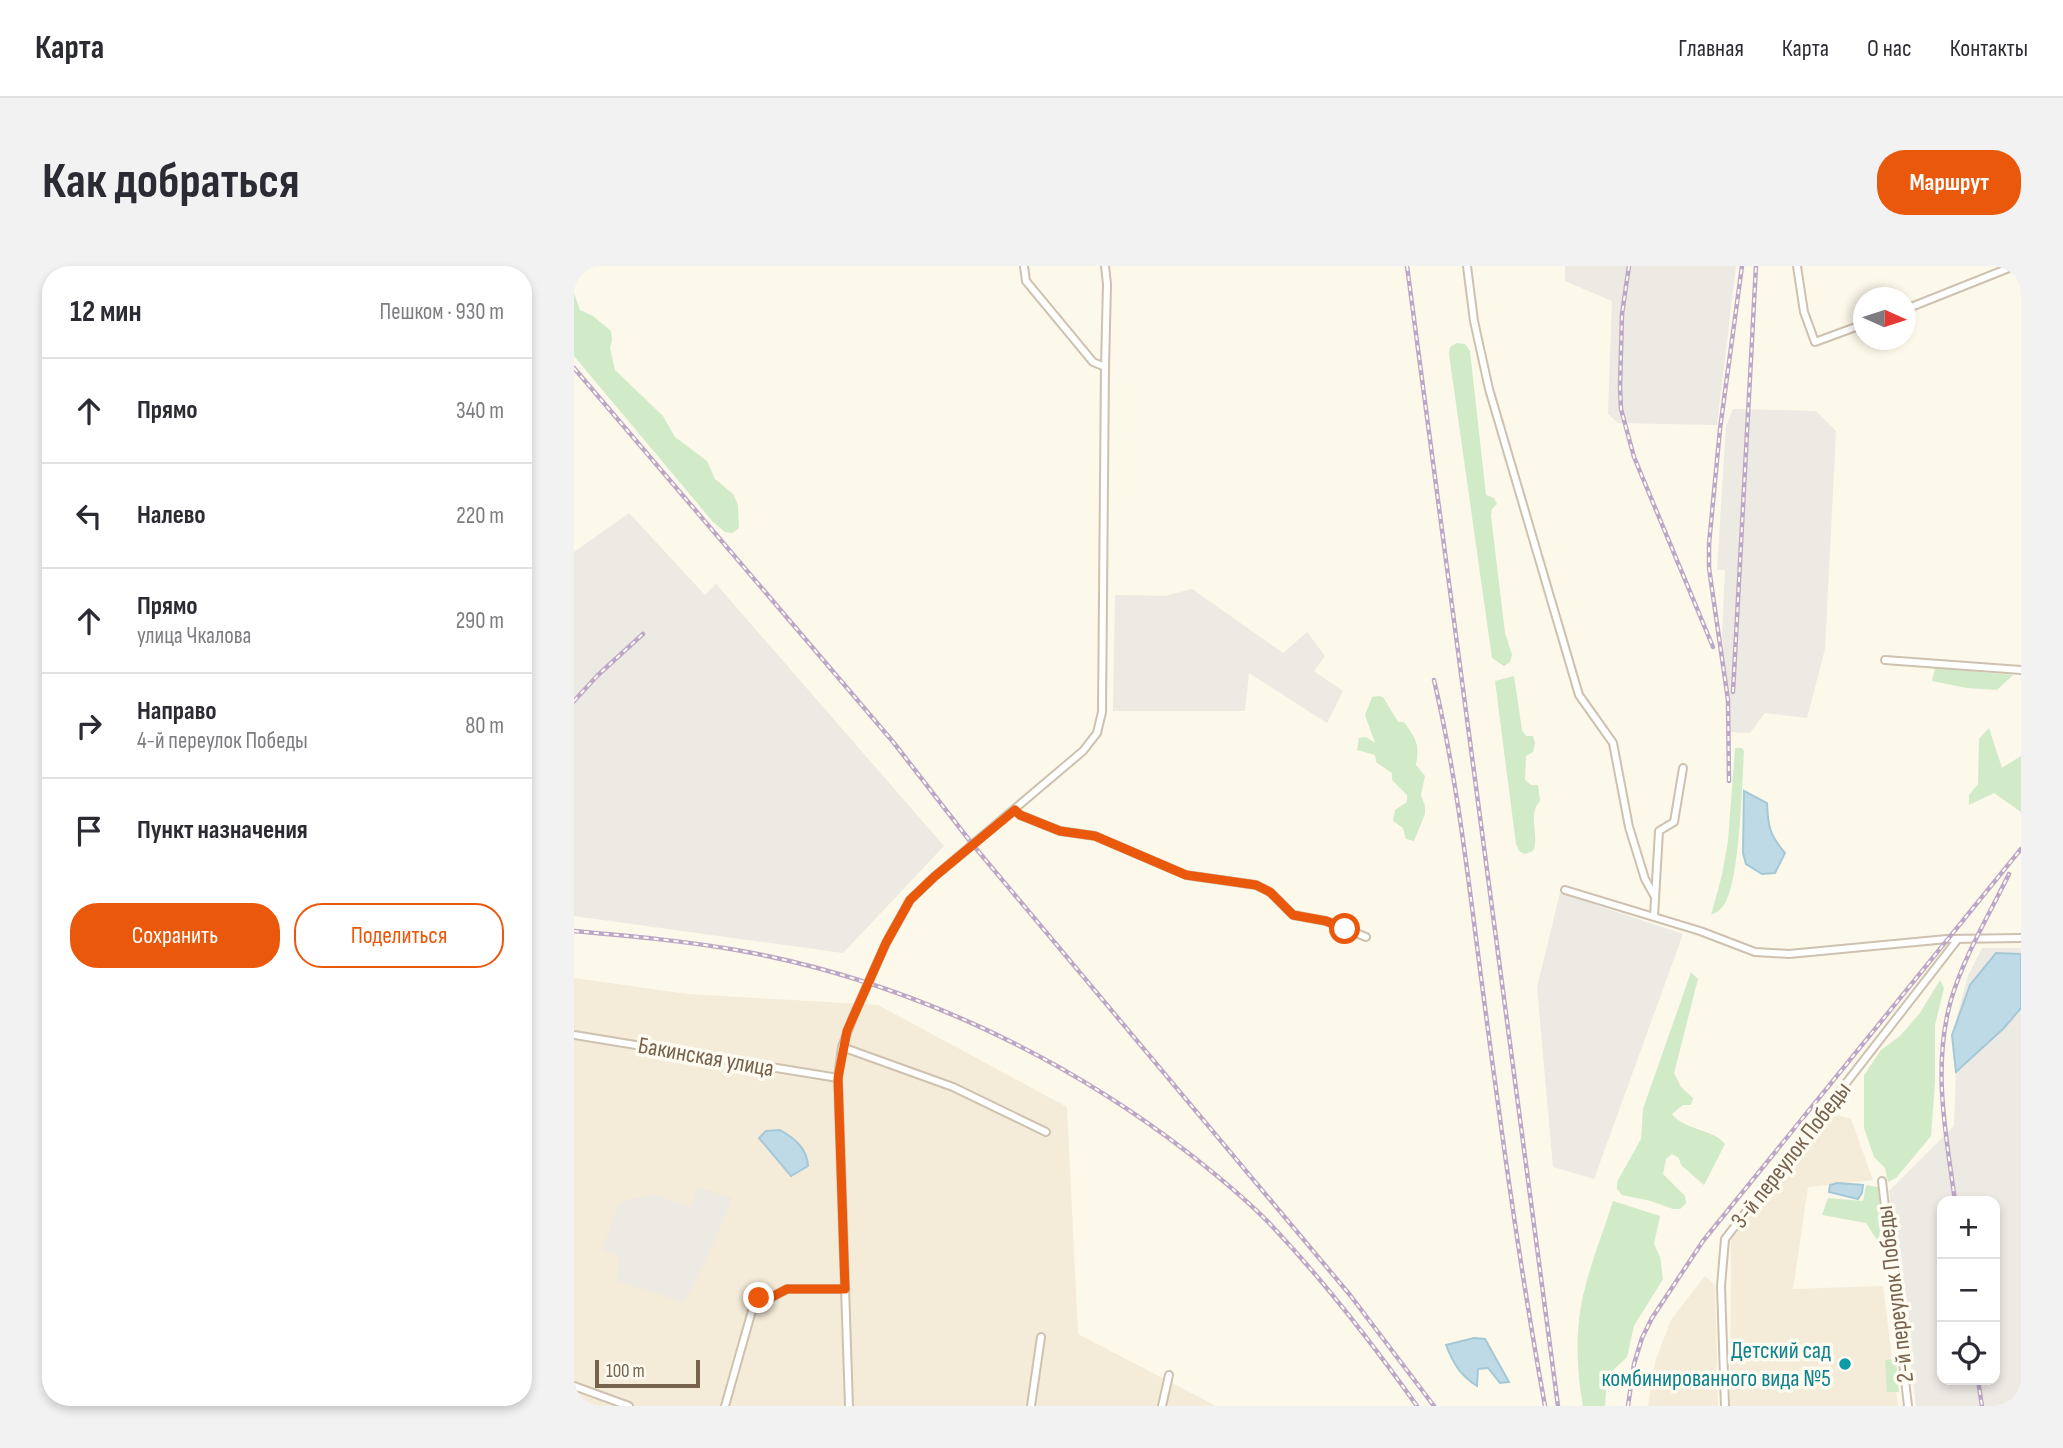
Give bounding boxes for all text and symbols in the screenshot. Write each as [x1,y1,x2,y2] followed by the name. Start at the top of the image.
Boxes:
[35,28,104,68] text: Карта
[1678,34,1744,63] text: Главная
[1782,34,1829,63] text: Карта
[1867,34,1912,63] text: О нас
[1950,34,2028,63] text: Контакты
[1877,150,2021,215] button: Маршрут
[42,153,300,212] text: Как добраться
[1853,287,1916,350] north arrow
[70,294,142,330] text: 12 мин
[380,298,504,326] text: Пешком · 930 m
[70,392,108,430] icon: ahead
[137,395,198,426] text: Прямо
[456,397,504,425] text: 340 m
[70,497,108,535] icon: left
[137,500,206,531] text: Налево
[456,502,504,530] text: 220 m
[137,591,198,622] text: Прямо
[70,602,108,640] icon: ahead
[456,607,504,635] text: 290 m
[137,622,251,650] text: улица Чкалова
[137,696,216,727] text: Направо
[70,707,108,745] icon: right
[465,712,504,740] text: 80 m
[137,727,308,755] text: 4-й переулок Победы
[70,812,108,850] icon: arrive
[137,815,308,846] text: Пункт назначения
[70,903,280,968] button: Сохранить
[294,903,504,968] button: Поделиться
[1329,913,1360,944] route start
[636,1031,776,1083] street label: Бакинская улица
[1725,1076,1857,1234] street label: 3-й переулок Победы
[1937,1196,2000,1385] map controls
[1937,1196,2000,1259] button: +
[1870,1204,1920,1384] street label: 2-й переулок Победы
[1937,1259,2000,1322] button: −
[743,1282,774,1313] route end
[1937,1322,2000,1385] button: locate
[1601,1336,1831,1393] place label: Детский сад комбинированного вида №5
[1837,1356,1853,1372] marker: Детский сад комбинированного вида №5
[595,1357,700,1389] scale bar
[606,1360,645,1383] text: 100 m

